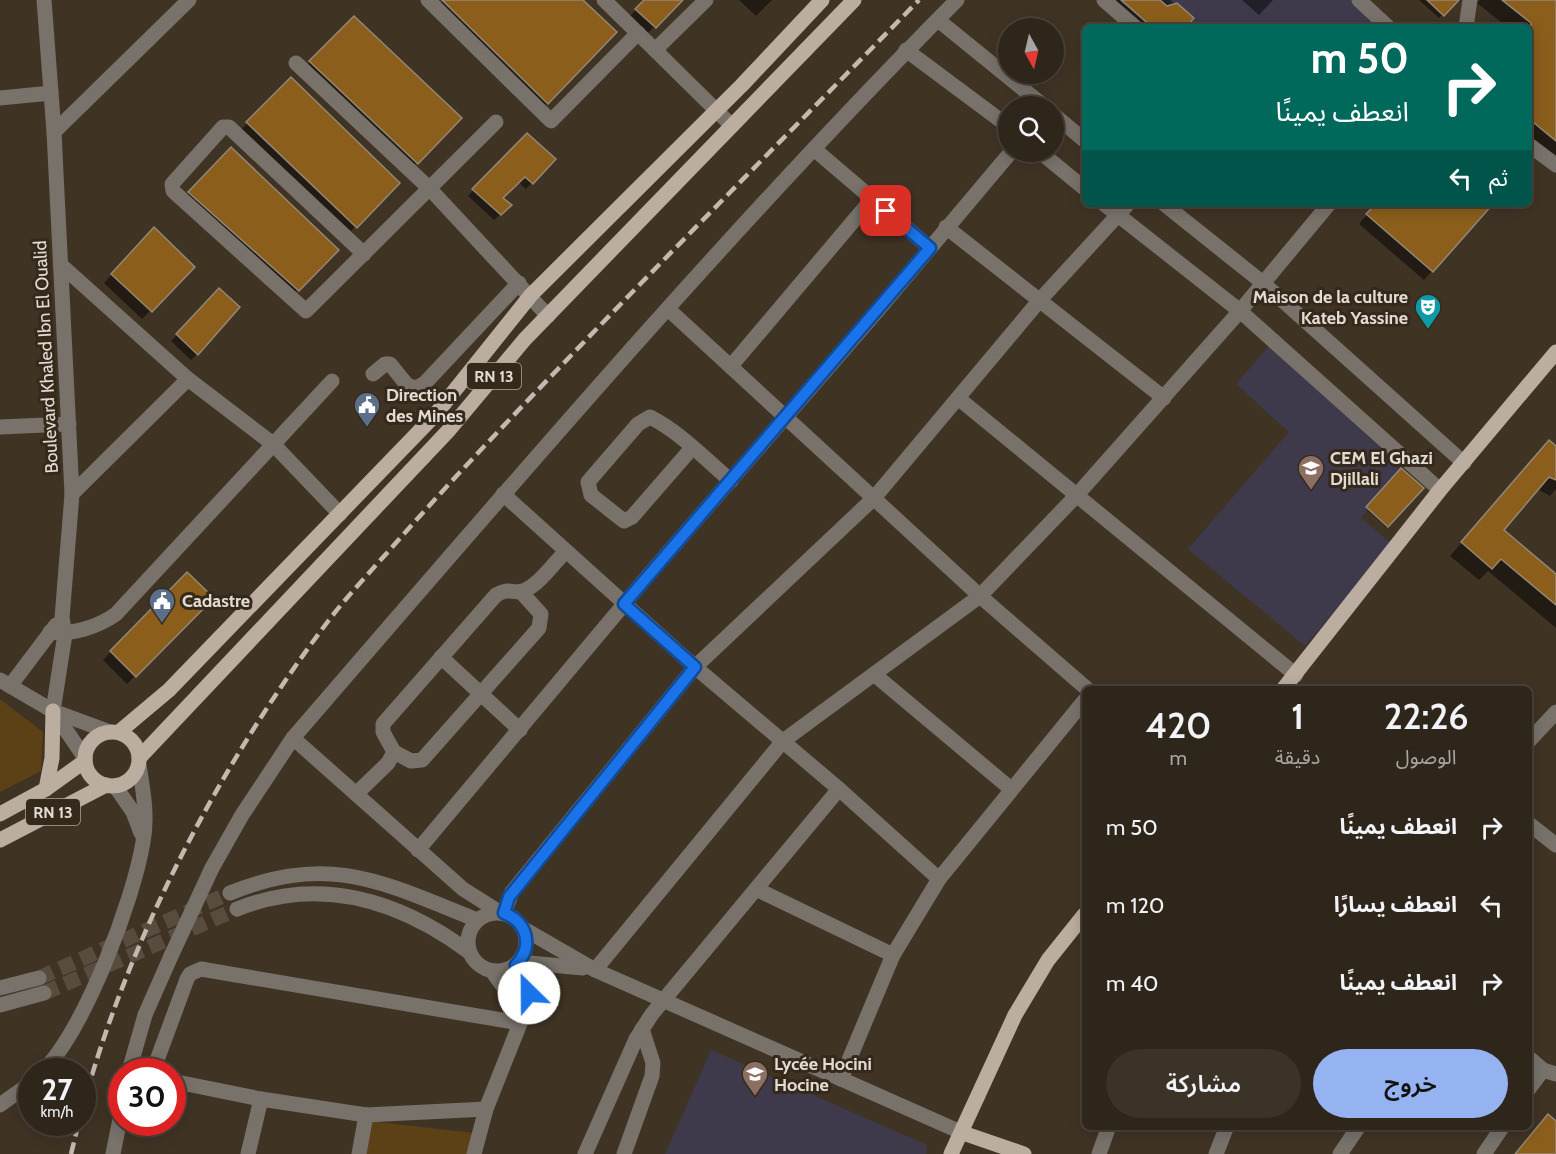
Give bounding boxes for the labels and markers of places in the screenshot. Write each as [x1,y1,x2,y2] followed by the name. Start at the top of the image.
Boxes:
[860,185,911,236] pin
[1253,286,1408,329] place label: Maison de la culture Kateb Yassine
[1413,292,1443,330] theatre icon: Maison de la culture Kateb Yassine
[386,384,464,427] place label: Direction des Mines
[352,390,382,428] public building icon: Direction des Mines
[1330,447,1433,490] place label: CEM El Ghazi Djillali
[1296,453,1326,491] school or university icon: CEM El Ghazi Djillali
[147,586,177,624] public building icon: Cadastre
[182,590,250,612] place label: Cadastre
[774,1053,872,1096] place label: Lycée Hocini Hocine
[740,1059,770,1097] school or university icon: Lycée Hocini Hocine

